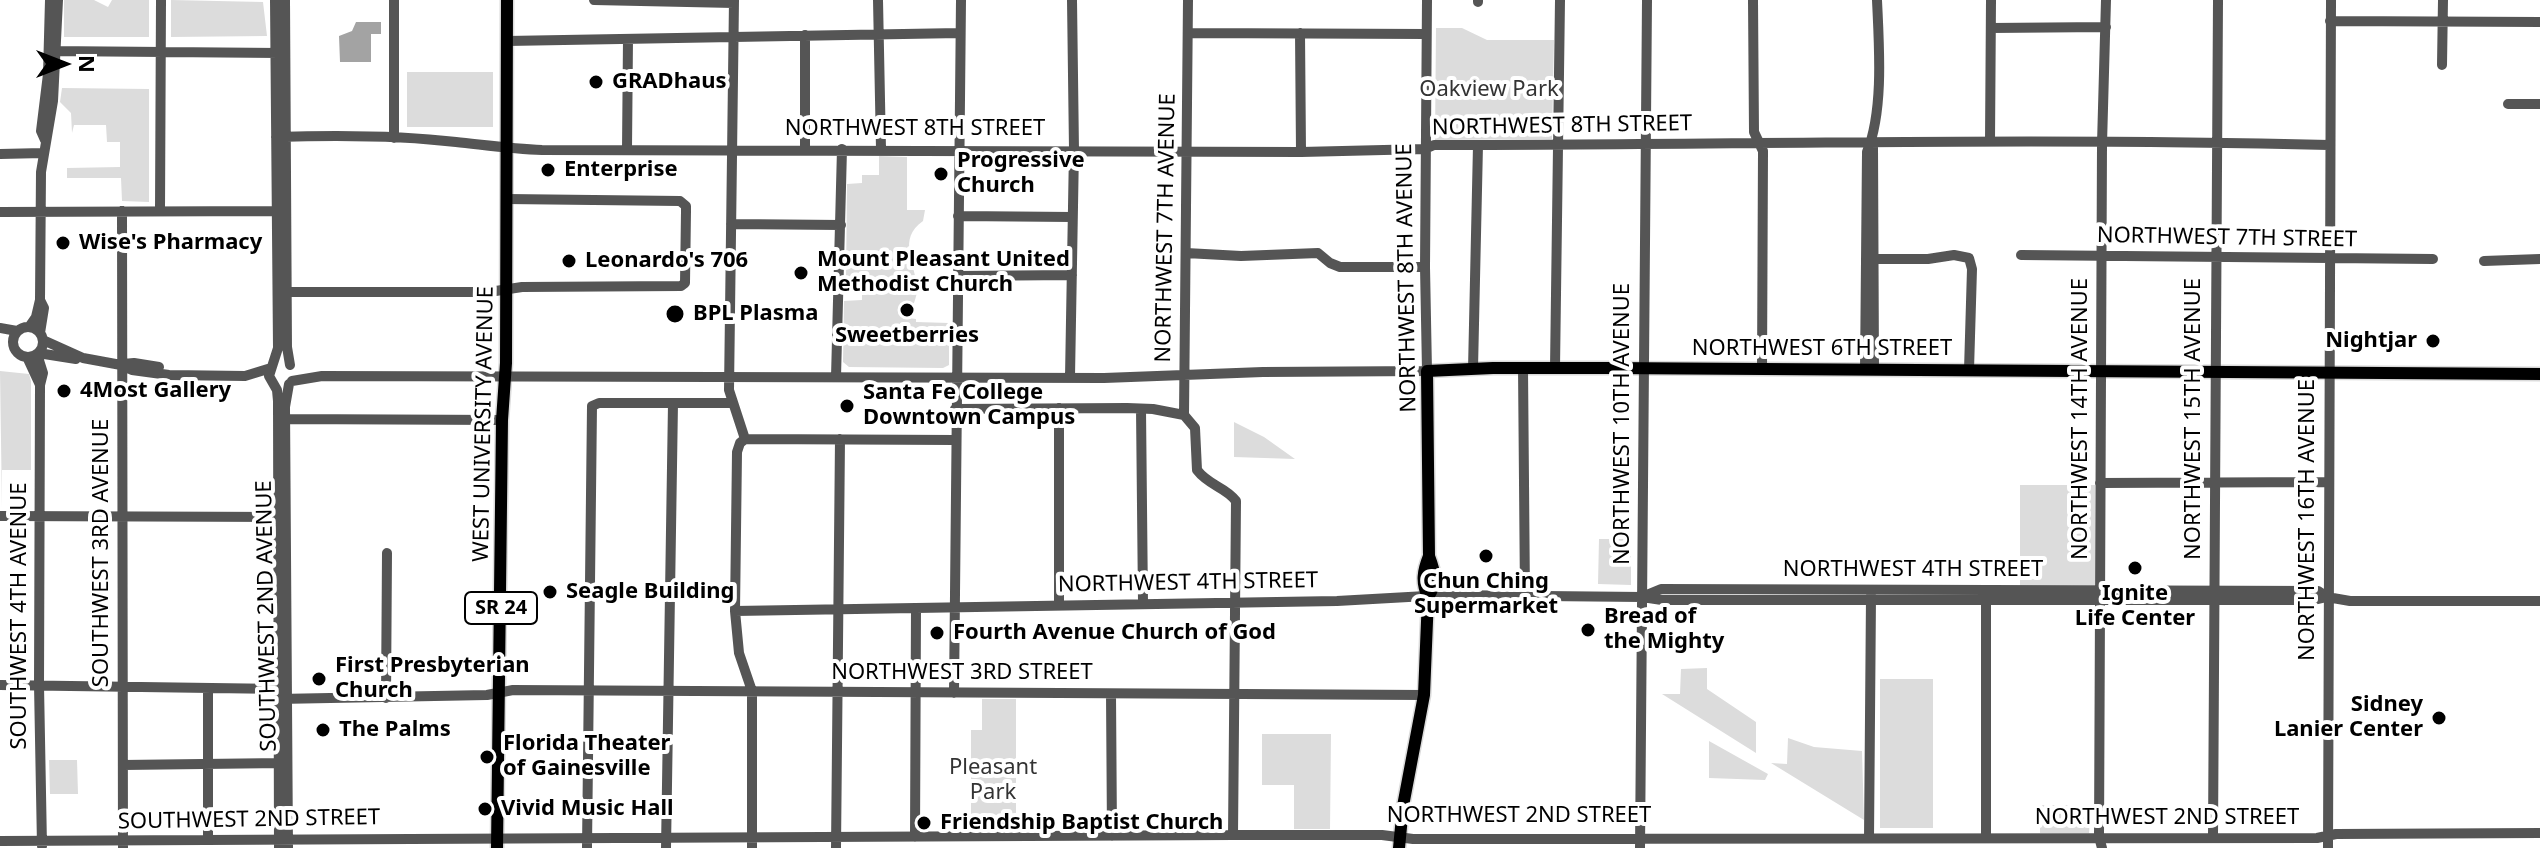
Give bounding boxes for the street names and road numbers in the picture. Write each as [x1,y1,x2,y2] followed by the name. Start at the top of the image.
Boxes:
[1150,93,1182,363] street label: NORTHWEST 7TH AVENUE
[1432,111,1692,141] street label: NORTHWEST 8TH STREET
[785,116,1045,142] street label: NORTHWEST 8TH STREET
[1391,143,1423,413] street label: NORTHWEST 8TH AVENUE
[2097,223,2357,253] street label: NORTHWEST 7TH STREET
[2068,278,2094,560] street label: NORTHWEST 14TH AVENUE
[2181,278,2207,560] street label: NORTHWEST 15TH AVENUE
[1610,283,1636,565] street label: NORTHWEST 10TH AVENUE
[468,286,500,562] street label: WEST UNIVERSITY AVENUE
[1692,336,1952,362] street label: NORTHWEST 6TH STREET
[2295,379,2321,661] street label: NORTHWEST 16TH AVENUE
[89,419,115,687] street label: SOUTHWEST 3RD AVENUE
[251,480,283,752] street label: SOUTHWEST 2ND AVENUE
[7,482,33,750] street label: SOUTHWEST 4TH AVENUE
[1783,557,2043,583] street label: NORTHWEST 4TH STREET
[1058,568,1318,598] street label: NORTHWEST 4TH STREET
[465,592,537,624] road number: SR 24
[831,660,1093,686] street label: NORTHWEST 3RD STREET
[1387,803,1651,829] street label: NORTHWEST 2ND STREET
[118,805,380,835] street label: SOUTHWEST 2ND STREET
[2035,805,2299,831] street label: NORTHWEST 2ND STREET

